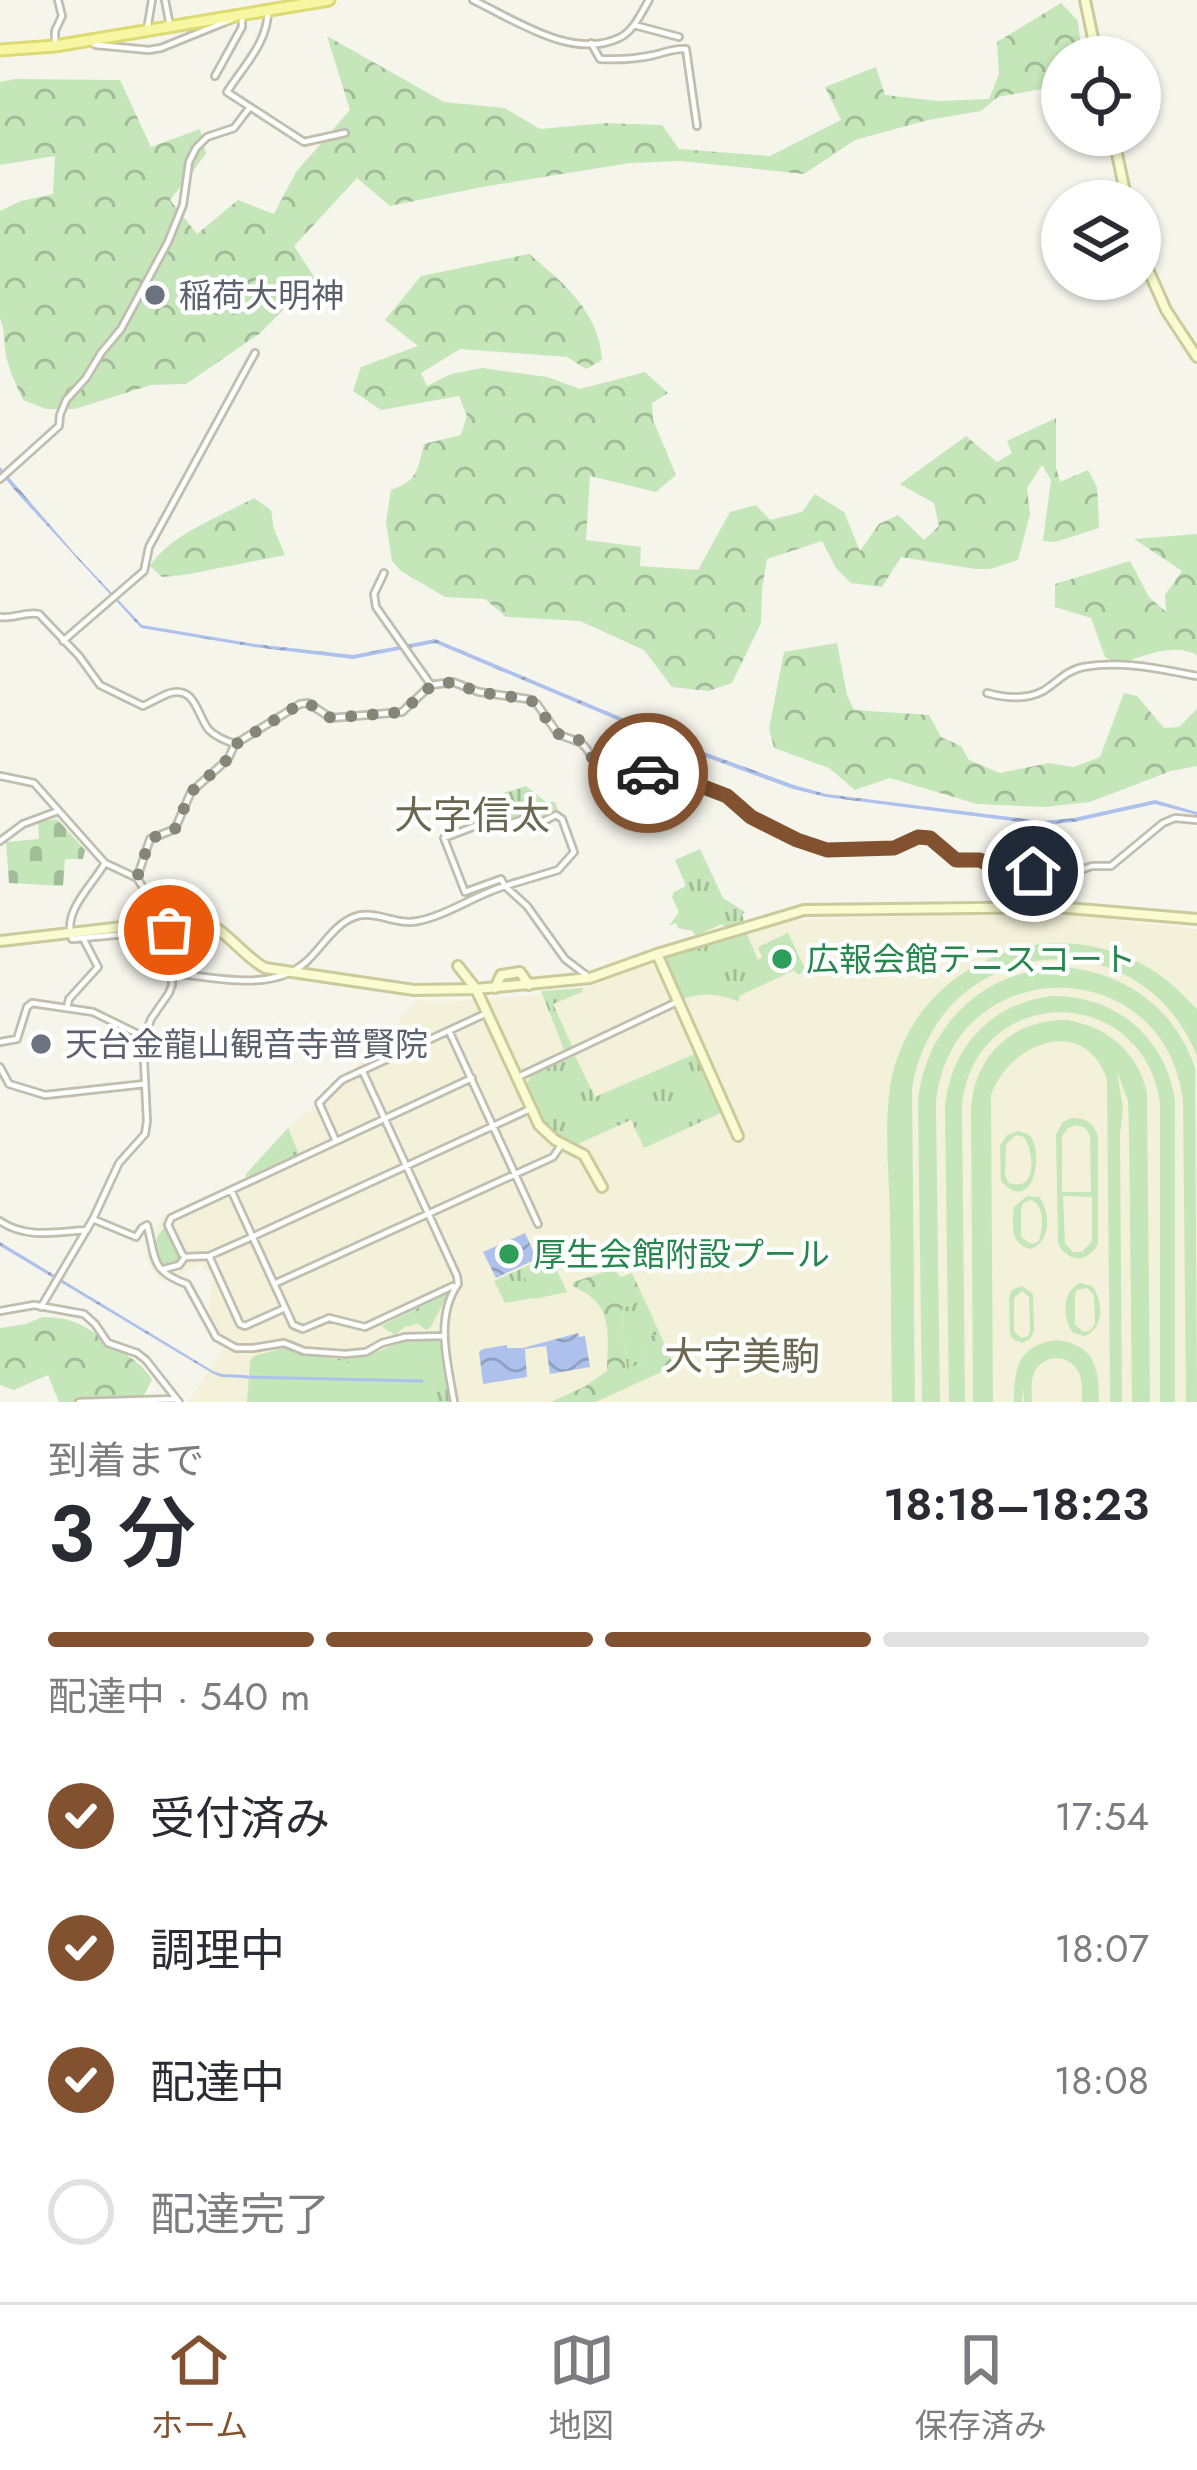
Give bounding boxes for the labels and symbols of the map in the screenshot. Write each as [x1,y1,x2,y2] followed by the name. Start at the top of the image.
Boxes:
[179,272,344,319] place label: 稲荷大明神
[142,282,168,308] marker: 稲荷大明神
[588,713,708,833] courier
[394,787,550,844] district label: 大字信太
[982,820,1084,922] pin
[118,879,220,981] pin
[806,936,1136,983] place label: 広報会館テニスコート
[769,946,795,972] marker: 広報会館テニスコート
[65,1021,428,1068] place label: 天台金龍山観音寺普賢院
[28,1031,54,1057] marker: 天台金龍山観音寺普賢院
[533,1231,830,1278] place label: 厚生会館附設プール
[496,1241,522,1267] marker: 厚生会館附設プール
[664,1328,820,1385] district label: 大字美駒

